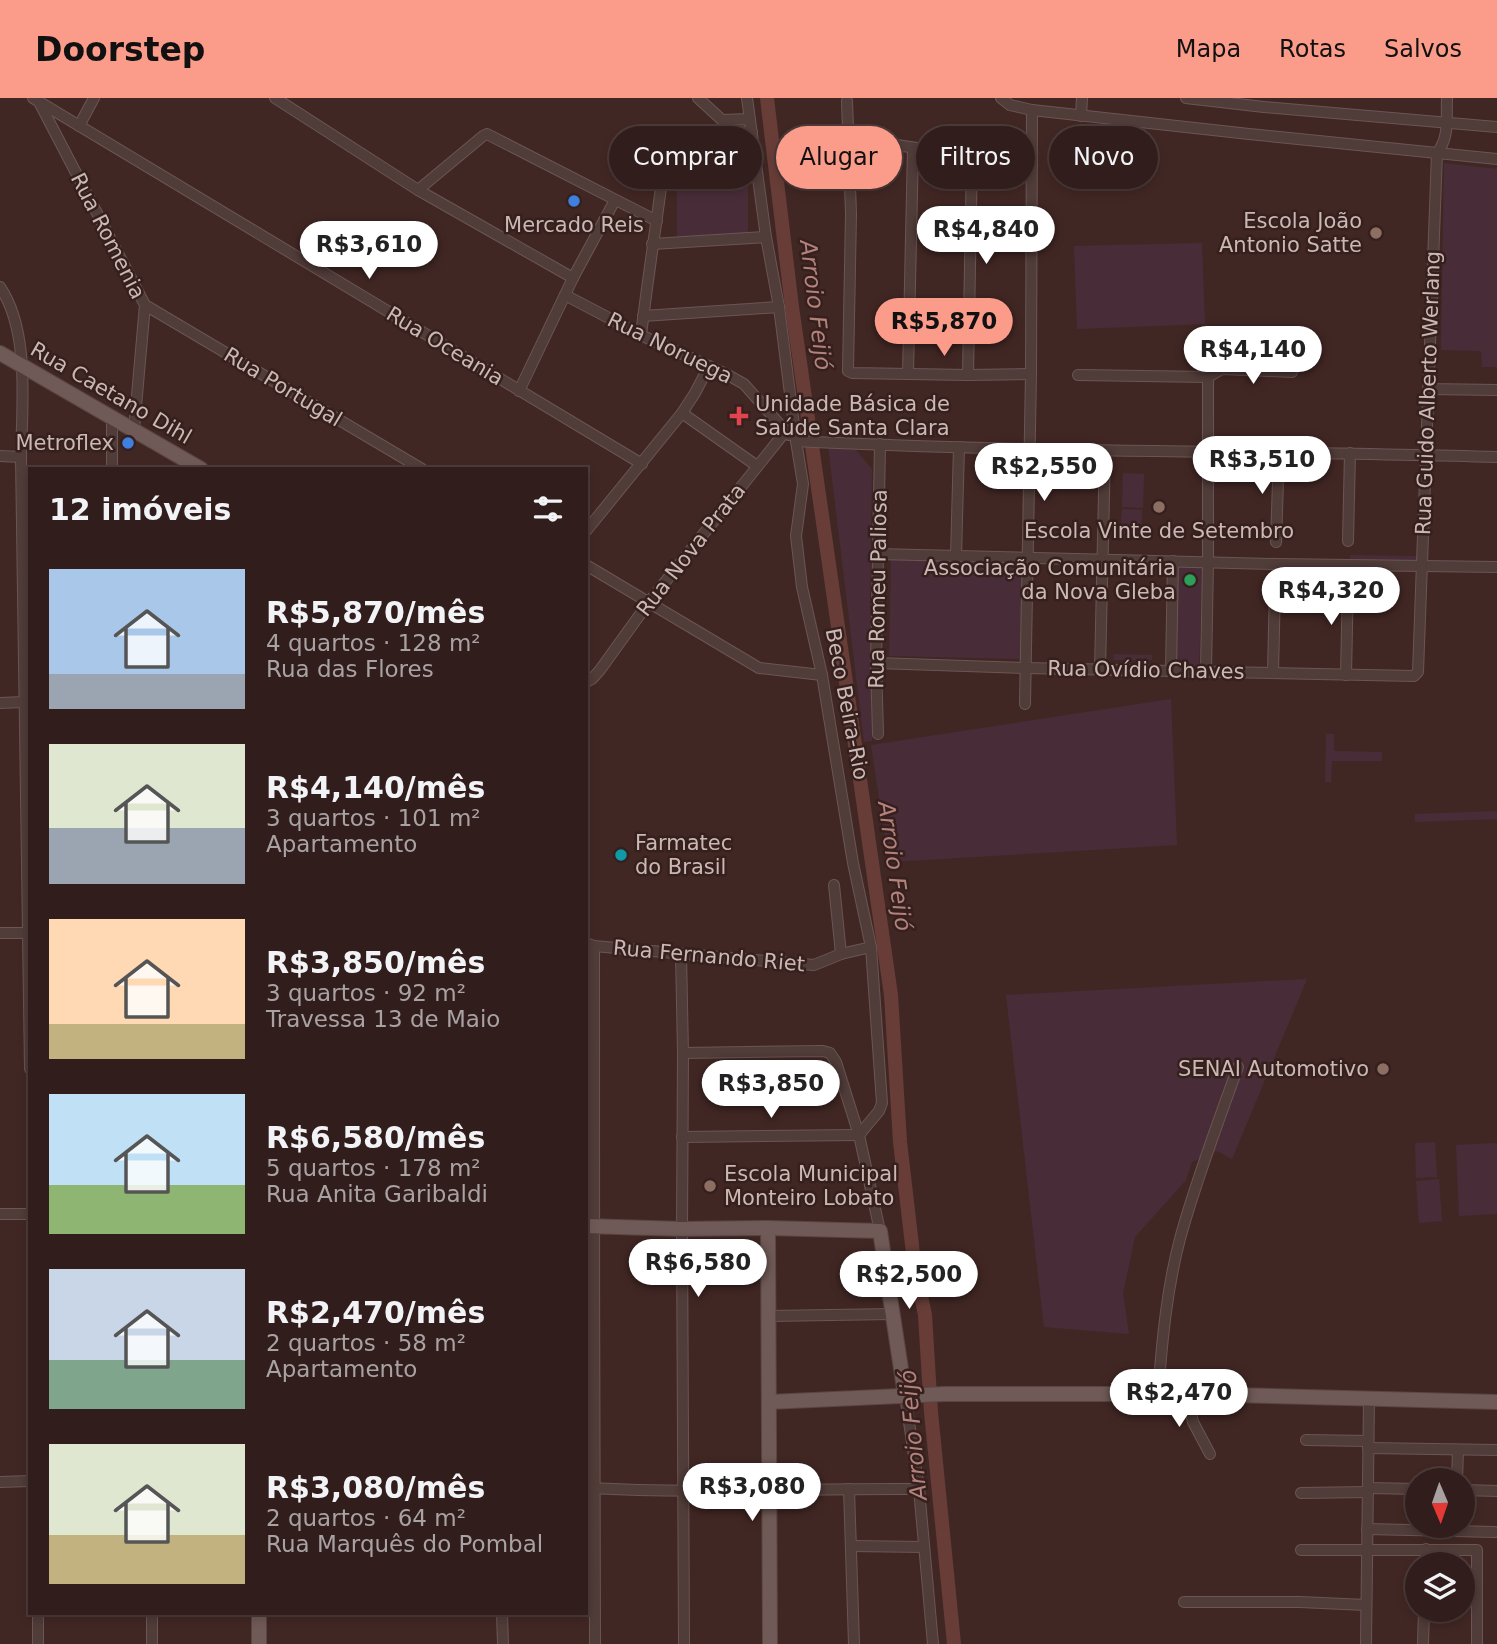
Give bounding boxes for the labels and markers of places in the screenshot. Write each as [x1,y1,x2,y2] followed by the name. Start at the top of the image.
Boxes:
[566,193,582,209] marker: Mercado Reis
[921,206,1051,266] pin: R$4,840
[1219,209,1362,257] place label: Escola João Antonio Satte
[504,213,644,237] place label: Mercado Reis
[304,222,434,281] pin: R$3,610
[1368,225,1384,241] marker: Escola João Antonio Satte
[879,299,1009,358] pin: R$5,870
[1188,327,1318,386] pin: R$4,140
[755,392,950,440] place label: Unidade Básica de Saúde Santa Clara
[729,406,749,426] marker: Unidade Básica de Saúde Santa Clara
[16,431,114,455] place label: Metroflex
[120,435,136,451] marker: Metroflex
[1197,436,1327,496] pin: R$3,510
[979,444,1109,503] pin: R$2,550
[1151,499,1167,515] marker: Escola Vinte de Setembro
[1024,519,1294,543] place label: Escola Vinte de Setembro
[924,556,1176,604] place label: Associação Comunitária da Nova Gleba
[1266,568,1396,627] pin: R$4,320
[1182,572,1198,588] marker: Associação Comunitária da Nova Gleba
[635,831,732,879] place label: Farmatec do Brasil
[613,847,629,863] marker: Farmatec do Brasil
[1178,1057,1369,1081] place label: SENAI Automotivo
[706,1060,836,1120] pin: R$3,850
[1375,1061,1391,1077] marker: SENAI Automotivo
[724,1162,898,1210] place label: Escola Municipal Monteiro Lobato
[702,1178,718,1194] marker: Escola Municipal Monteiro Lobato
[633,1240,763,1299] pin: R$6,580
[844,1252,974,1311] pin: R$2,500
[1114,1370,1244,1429] pin: R$2,470
[687,1464,817,1523] pin: R$3,080

